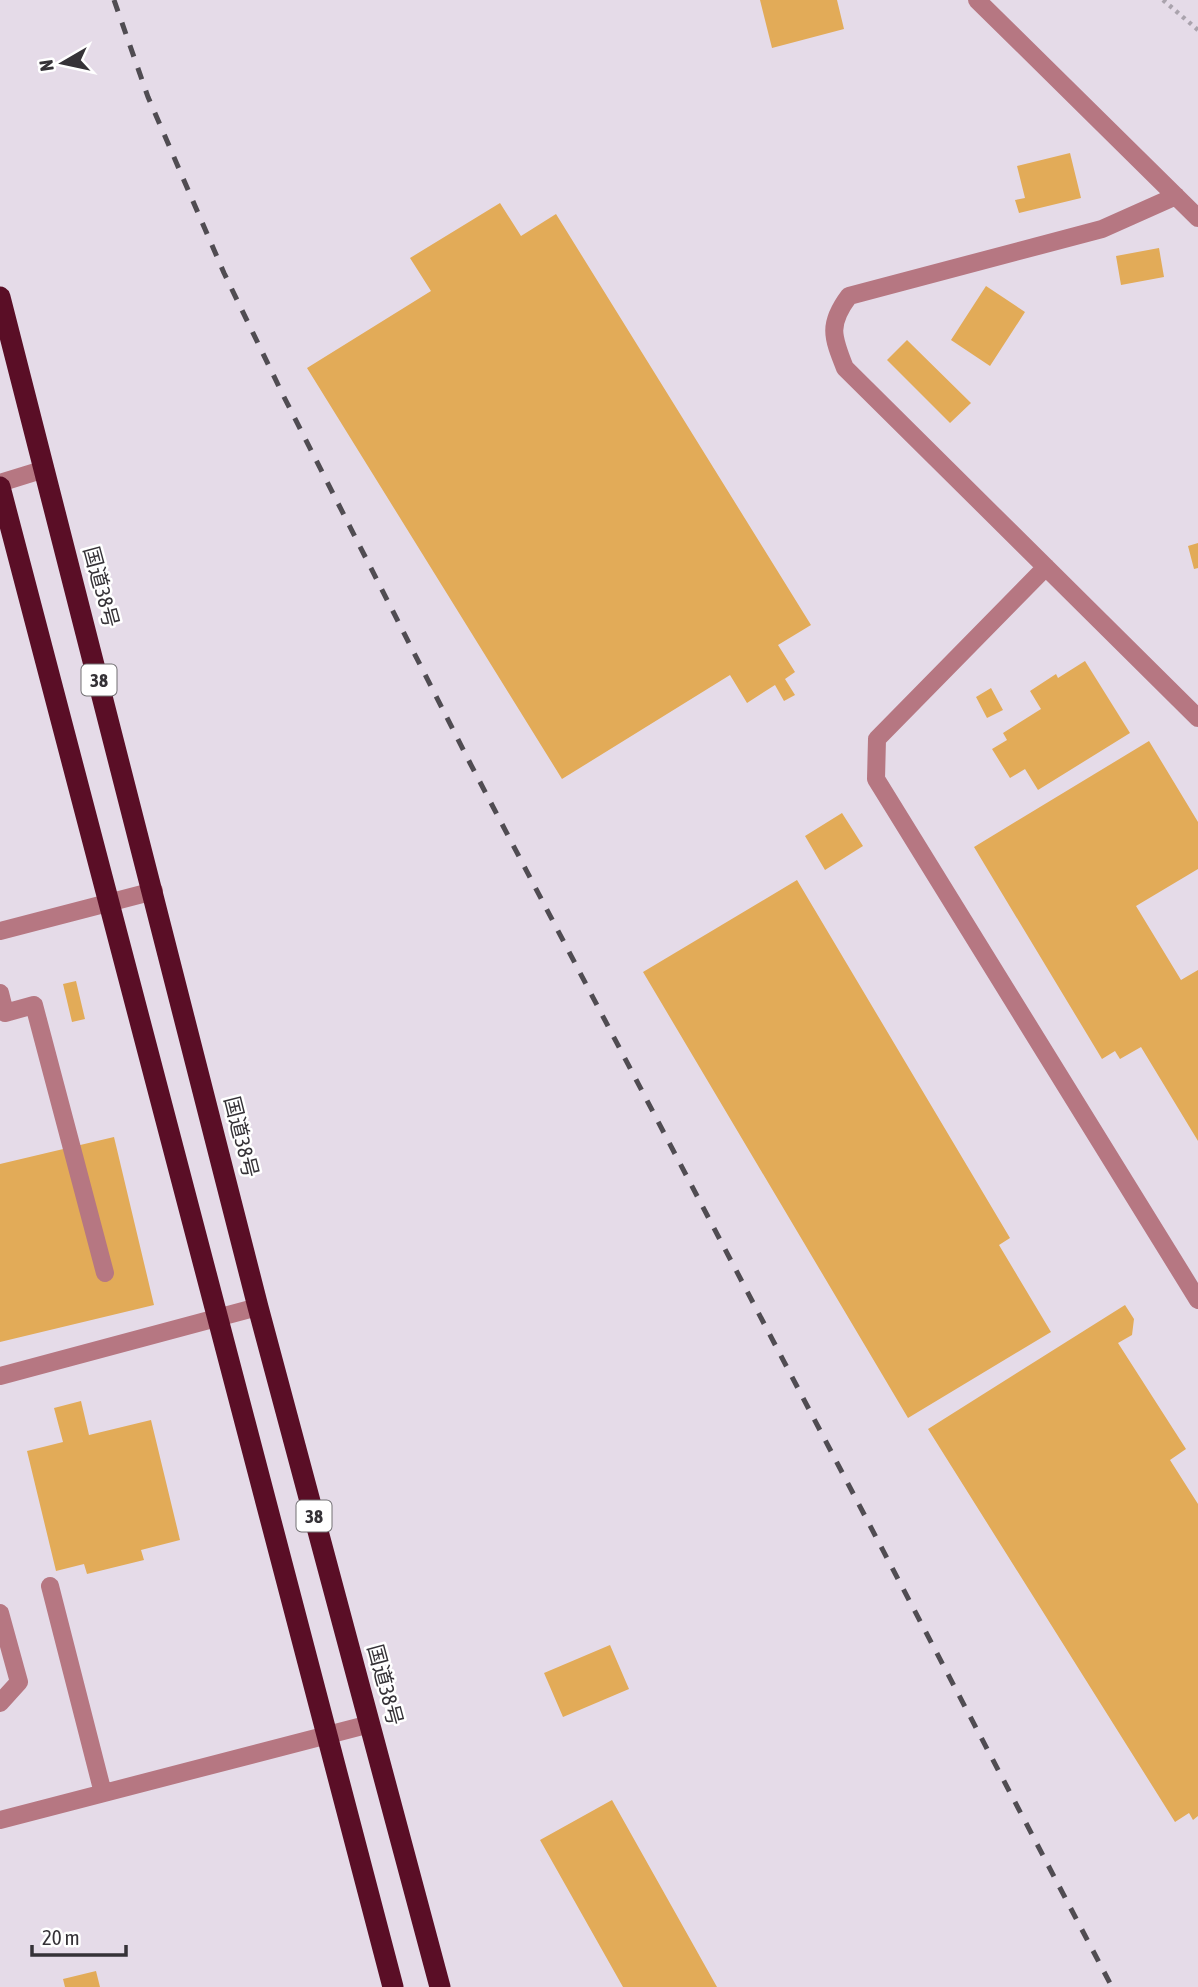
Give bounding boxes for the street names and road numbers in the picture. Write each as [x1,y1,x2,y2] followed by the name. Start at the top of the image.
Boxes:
[80,544,124,630] street label: 国道38号
[82,664,116,695] road number: 38
[220,1094,264,1180] street label: 国道38号
[296,1500,332,1532] road number: 38
[364,1642,408,1728] street label: 国道38号

